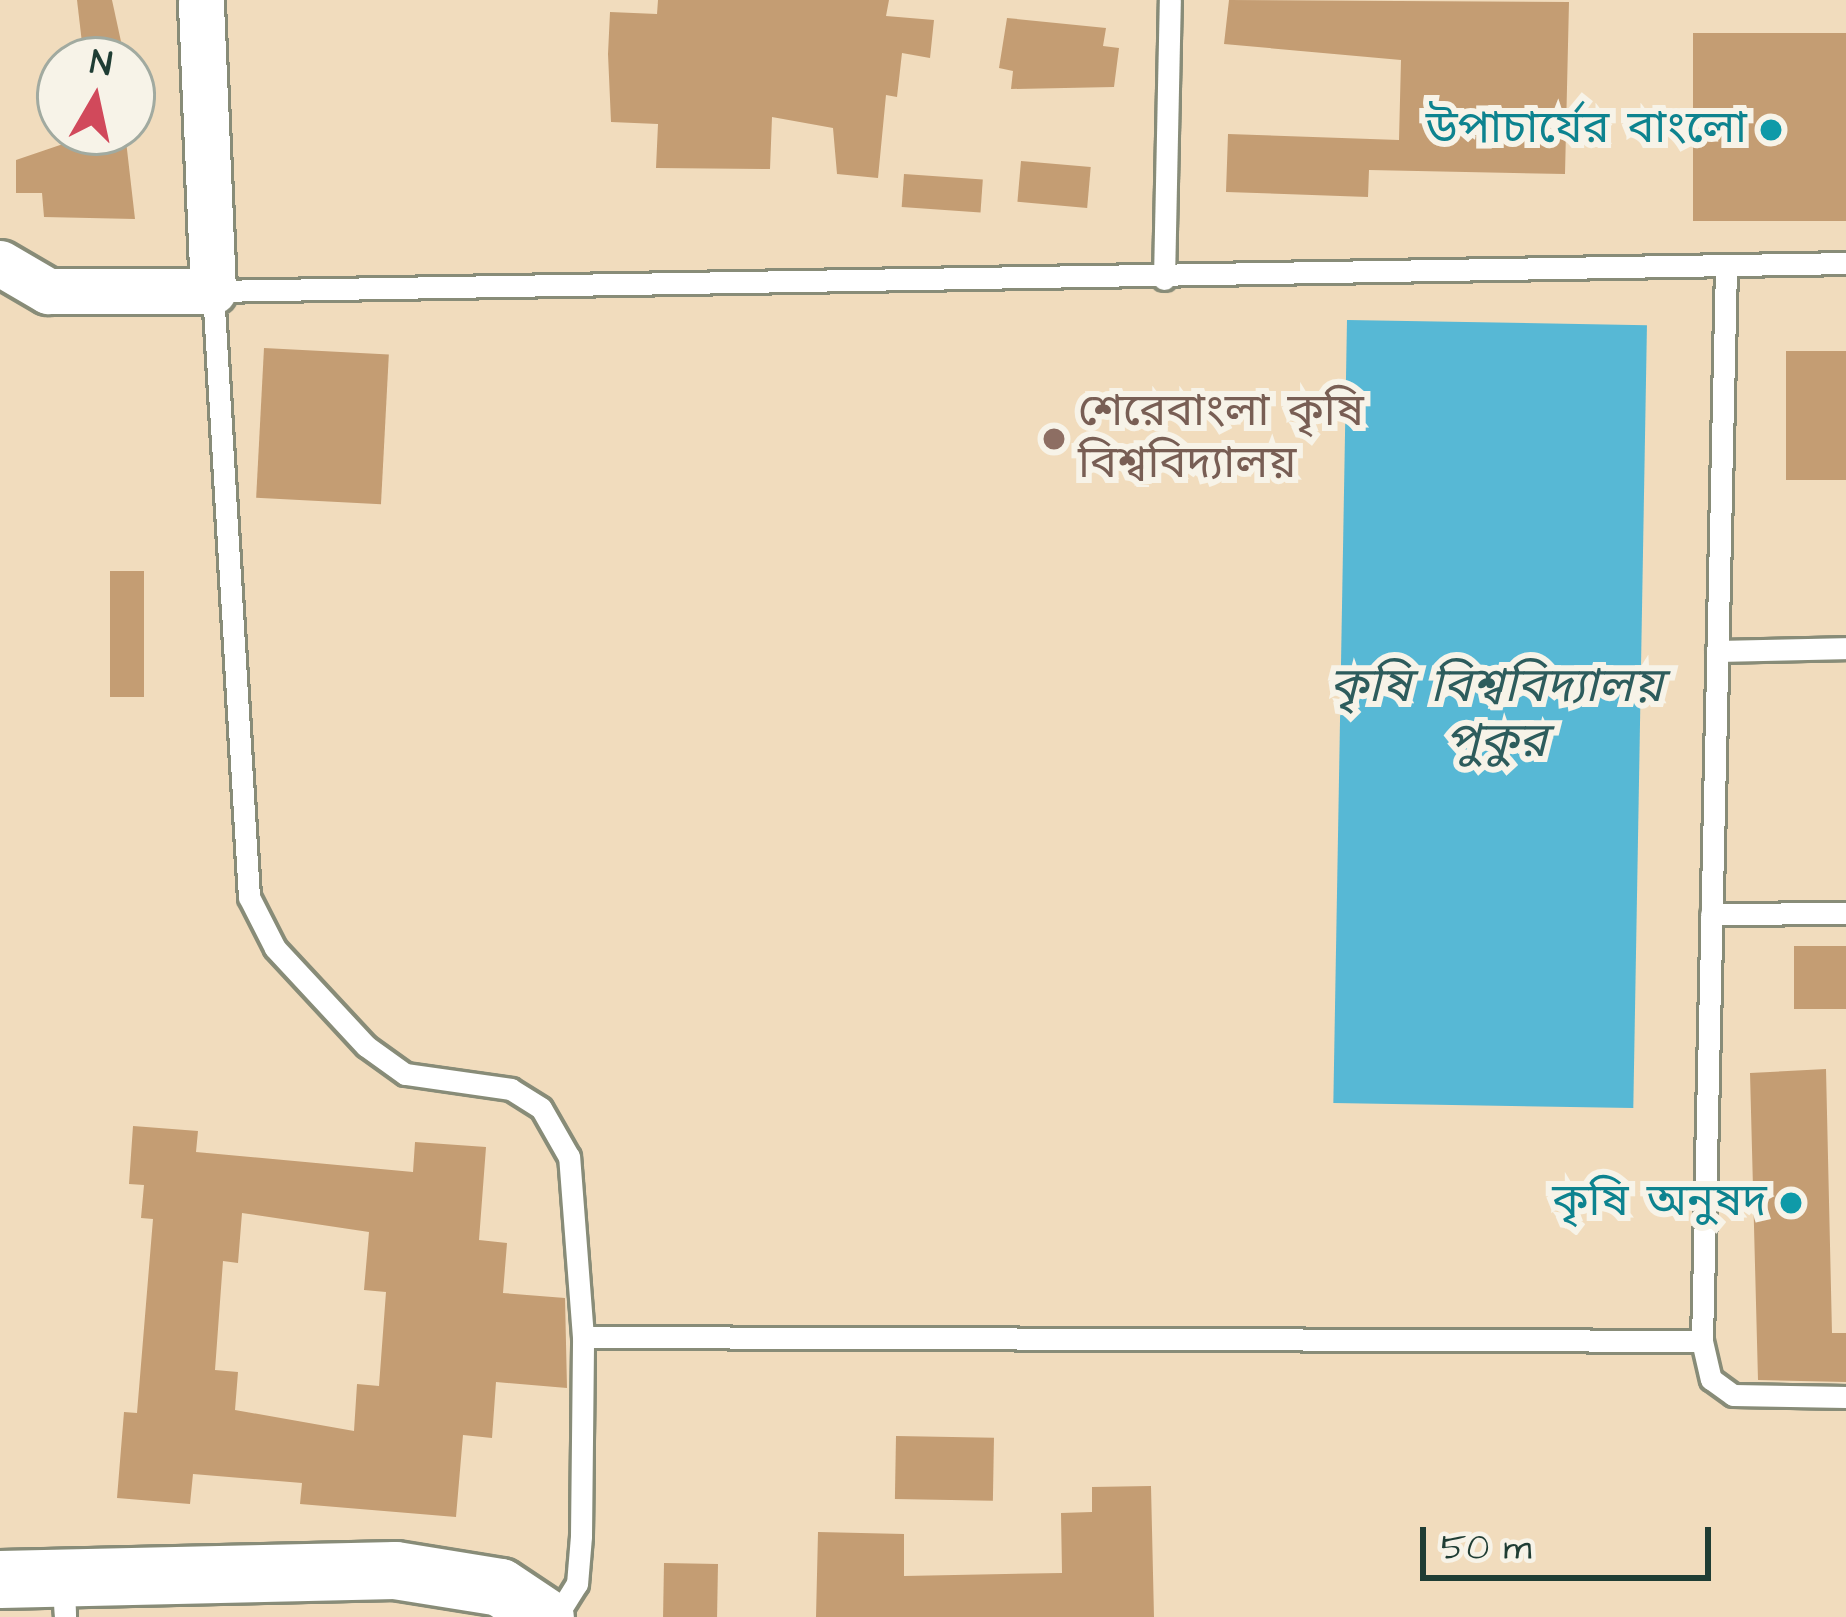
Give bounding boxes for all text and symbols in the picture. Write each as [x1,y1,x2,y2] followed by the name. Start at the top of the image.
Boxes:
[36,36,156,156] north arrow
[87,39,115,88] text: N
[1426,103,1747,157] place label: উপাচার্যের বাংলো
[1758,117,1784,143] marker: উপাচার্যের বাংলো
[1078,386,1364,492] place label: শেরেবাংলা কৃষি বিশ্ববিদ্যালয়
[1041,426,1067,452] marker: শেরেবাংলা কৃষি বিশ্ববিদ্যালয়
[1329,658,1663,771] water label: কৃষি বিশ্ববিদ্যালয় পুকুর
[1552,1176,1767,1230] place label: কৃষি অনুষদ
[1778,1190,1804,1216] marker: কৃষি অনুষদ
[1426,1503,1717,1577] scale bar
[1441,1522,1532,1573] text: 50 m

